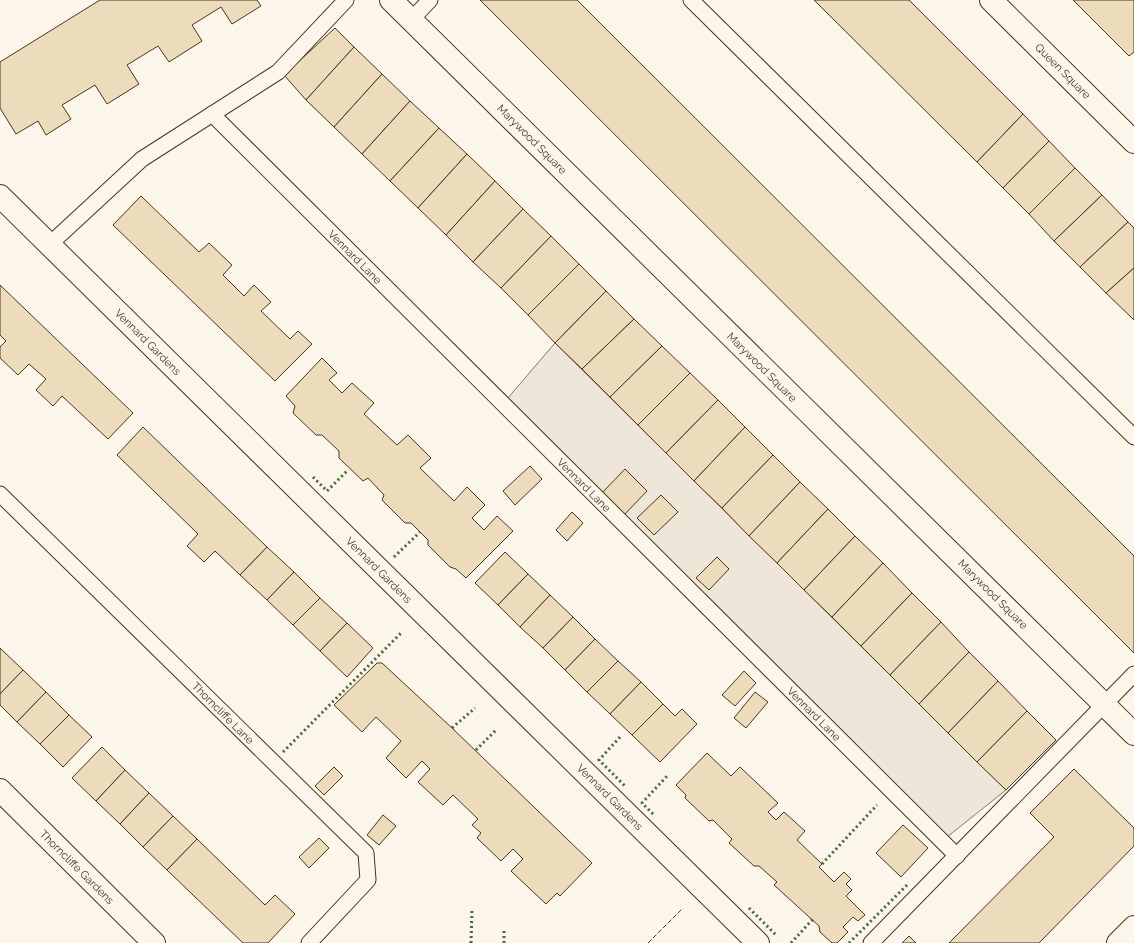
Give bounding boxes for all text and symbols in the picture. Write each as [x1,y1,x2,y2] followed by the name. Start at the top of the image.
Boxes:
[1032,41,1093,102] street label: Queen Square
[494,102,570,177] street label: Marywood Square
[325,228,385,287] street label: Vennard Lane
[112,307,183,378] street label: Vennard Gardens
[724,330,800,405] street label: Marywood Square
[554,456,614,515] street label: Vennard Lane
[343,535,414,606] street label: Vennard Gardens
[955,557,1031,632] street label: Marywood Square
[189,680,257,747] street label: Thorncliffe Lane
[784,685,844,744] street label: Vennard Lane
[574,762,645,833] street label: Vennard Gardens
[37,828,116,907] street label: Thorncliffe Gardens

